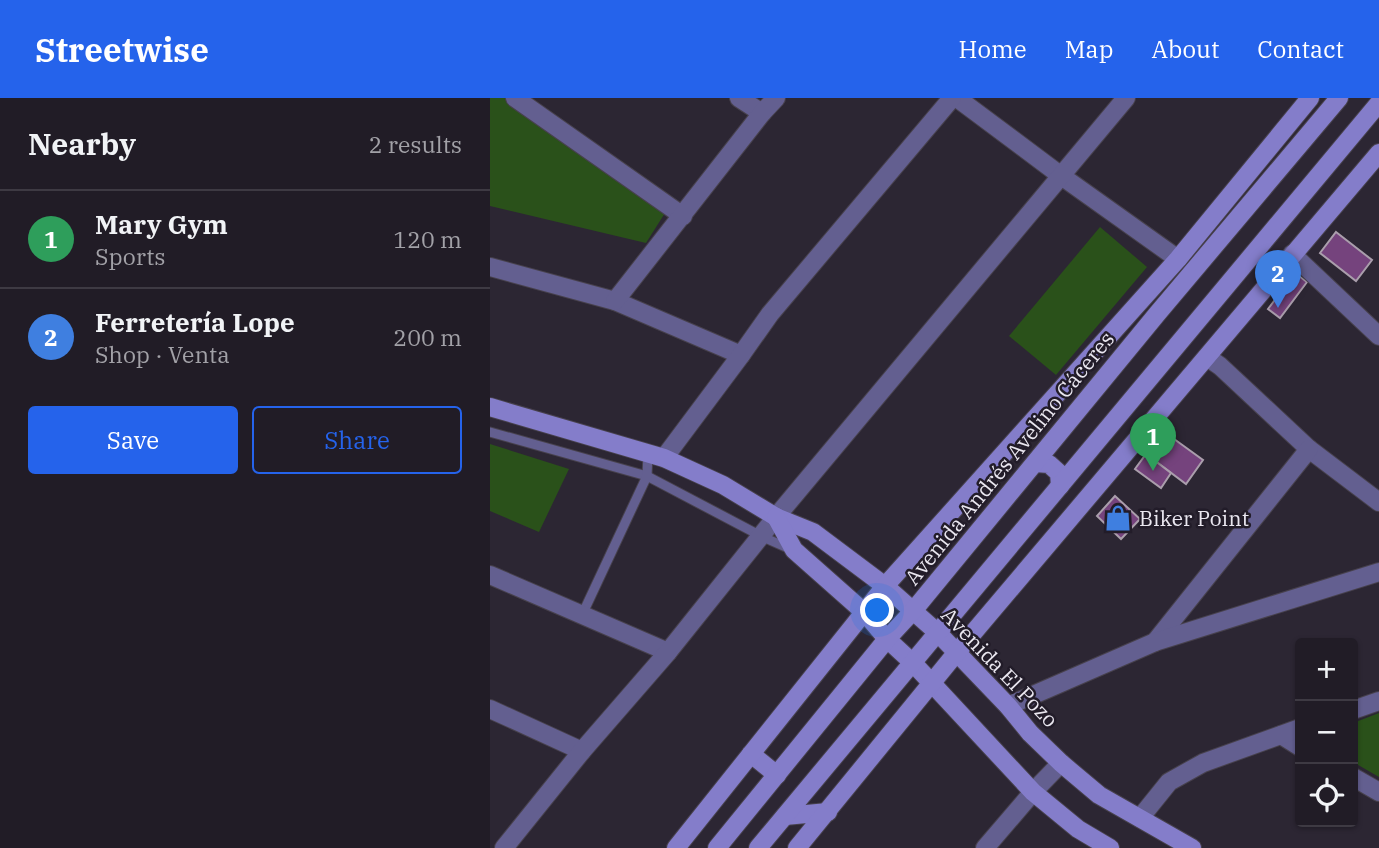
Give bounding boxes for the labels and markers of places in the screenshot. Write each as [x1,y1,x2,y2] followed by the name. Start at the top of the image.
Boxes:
[1255,250,1301,308] pin: 2
[1130,413,1176,471] pin: 1
[1103,503,1133,533] shop icon: Biker Point
[1139,504,1249,532] place label: Biker Point

